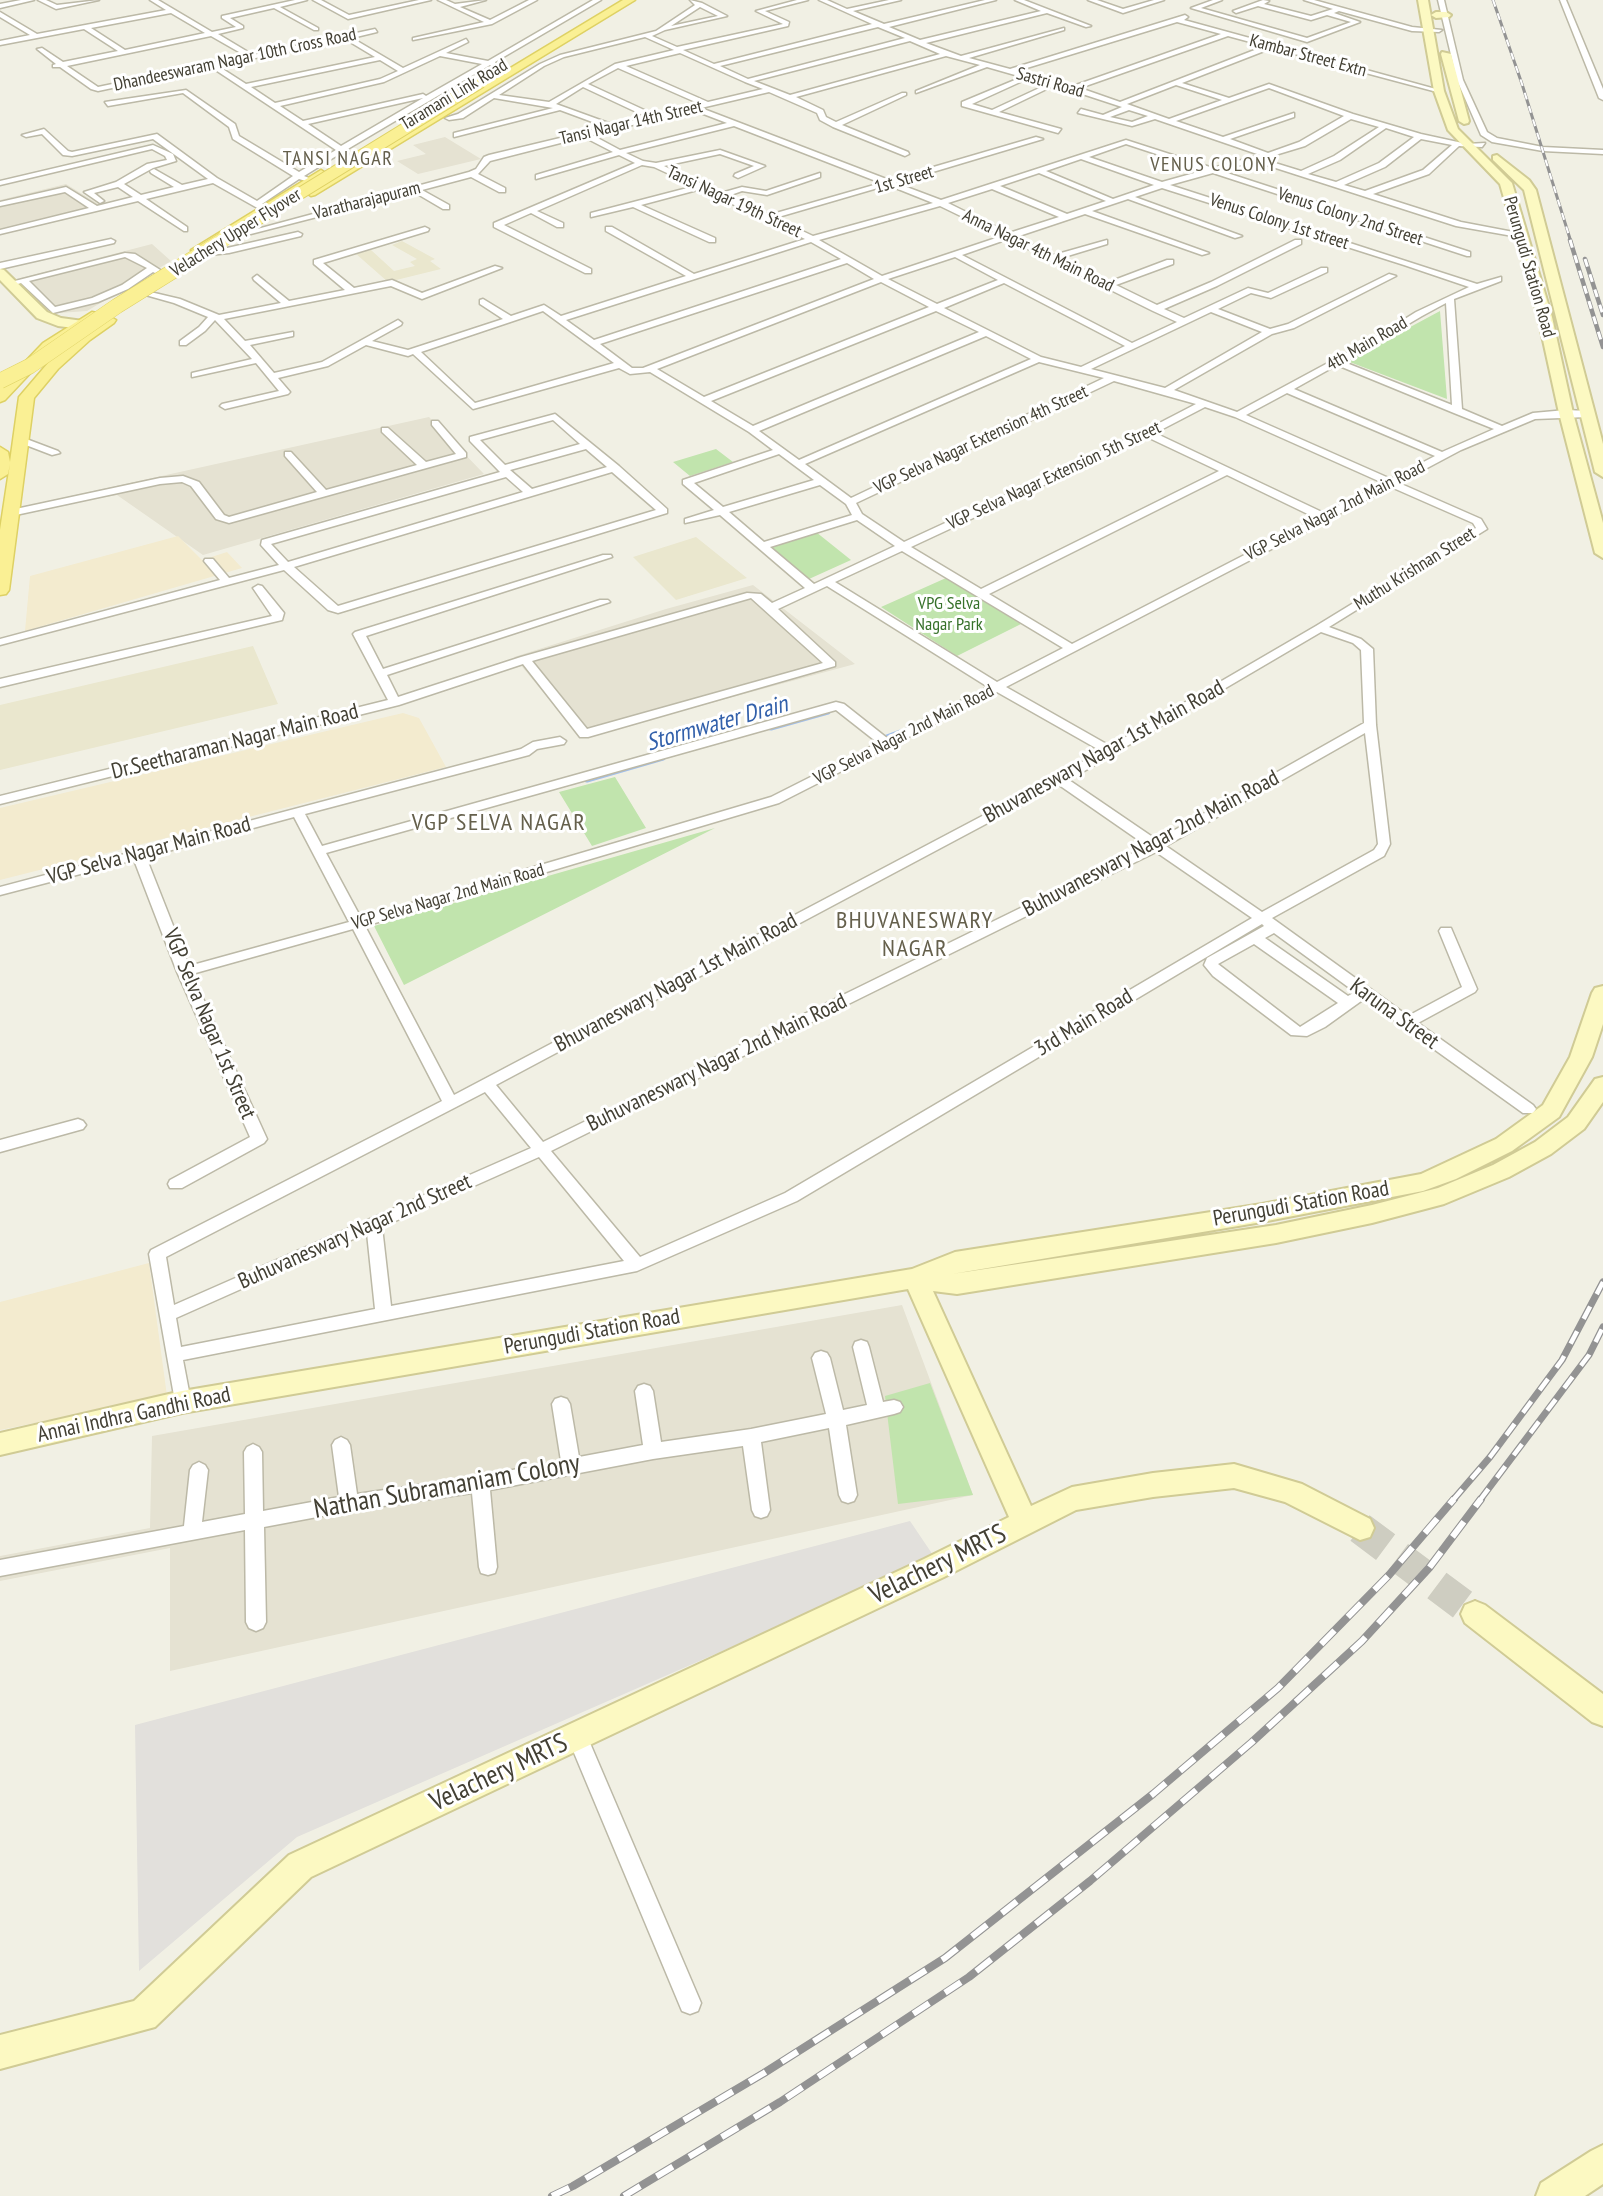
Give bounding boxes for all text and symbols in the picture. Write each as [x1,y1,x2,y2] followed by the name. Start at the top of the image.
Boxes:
[112,24,358,96] street label: Dhandeeswaram Nagar 10th Cross Road
[1247,30,1369,82] street label: Kambar Street Extn
[397,55,511,135] street label: Taramani Link Road
[1014,63,1086,103] street label: Sastri Road
[557,96,705,150] street label: Tansi Nagar 14th Street
[283,147,393,171] district label: TANSI NAGAR
[1150,153,1278,177] district label: VENUS COLONY
[663,161,805,243] street label: Tansi Nagar 19th Street
[872,161,936,199] street label: 1st Street
[311,177,423,225] street label: Varatharajapuram
[1275,183,1425,251] street label: Venus Colony 2nd Street
[167,184,305,282] street label: Velachery Upper Flyover
[1207,189,1351,255] street label: Venus Colony 1st street
[1499,194,1559,340] street label: Perungudi Station Road
[959,205,1117,297] street label: Anna Nagar 4th Main Road
[1323,312,1411,376] street label: 4th Main Road
[871,381,1091,499] street label: VGP Selva Nagar Extension 4th Street
[944,417,1164,535] street label: VGP Selva Nagar Extension 5th Street
[1241,456,1429,566] street label: VGP Selva Nagar 2nd Main Road
[1350,523,1480,615] street label: Muthu Krishnan Street
[915,593,983,636] park label: VPG Selva Nagar Park
[979,675,1229,829] street label: Bhuvaneswary Nagar 1st Main Road
[810,680,998,790] street label: VGP Selva Nagar 2nd Main Road
[643,690,791,758] water label: Stormwater Drain
[109,699,361,785] street label: Dr.Seetharaman Nagar Main Road
[1018,765,1284,923] street label: Buhuvaneswary Nagar 2nd Main Road
[412,809,586,837] district label: VGP SELVA NAGAR
[44,811,254,891] street label: VGP Selva Nagar Main Road
[349,859,547,935] street label: VGP Selva Nagar 2nd Main Road
[836,907,994,963] district label: BHUVANESWARY NAGAR
[550,908,802,1058] street label: Bhuvaneswary Nagar 1st Main Road
[157,925,261,1123] street label: VGP Selva Nagar 1st Street
[1344,973,1444,1055] street label: Karuna Street
[1030,983,1138,1063] street label: 3rd Main Road
[583,988,851,1138] street label: Buhuvaneswary Nagar 2nd Main Road
[234,1169,476,1295] street label: Buhuvaneswary Nagar 2nd Street
[1211,1176,1391,1232] street label: Perungudi Station Road
[502,1304,682,1360] street label: Perungudi Station Road
[35,1382,233,1448] street label: Annai Indhra Gandhi Road
[311,1448,583,1526] street label: Nathan Subramaniam Colony
[864,1518,1012,1612] street label: Velachery MRTS
[425,1727,573,1819] street label: Velachery MRTS

